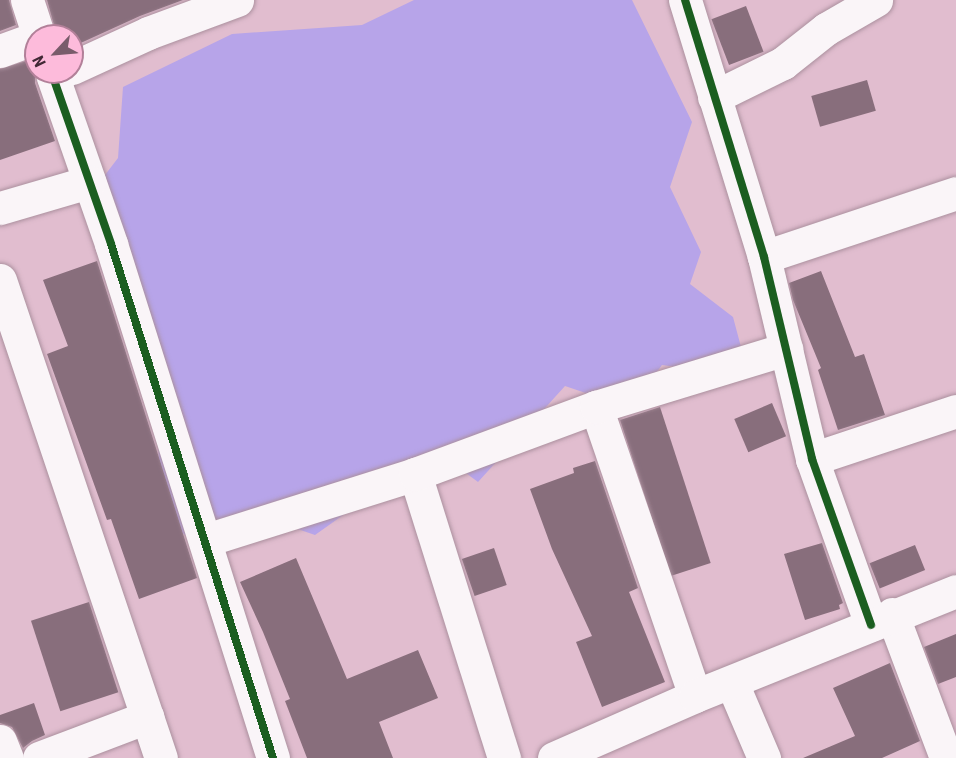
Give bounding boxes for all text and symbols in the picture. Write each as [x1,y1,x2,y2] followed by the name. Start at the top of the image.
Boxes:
[24,24,84,84] north arrow
[28,53,50,70] text: N

